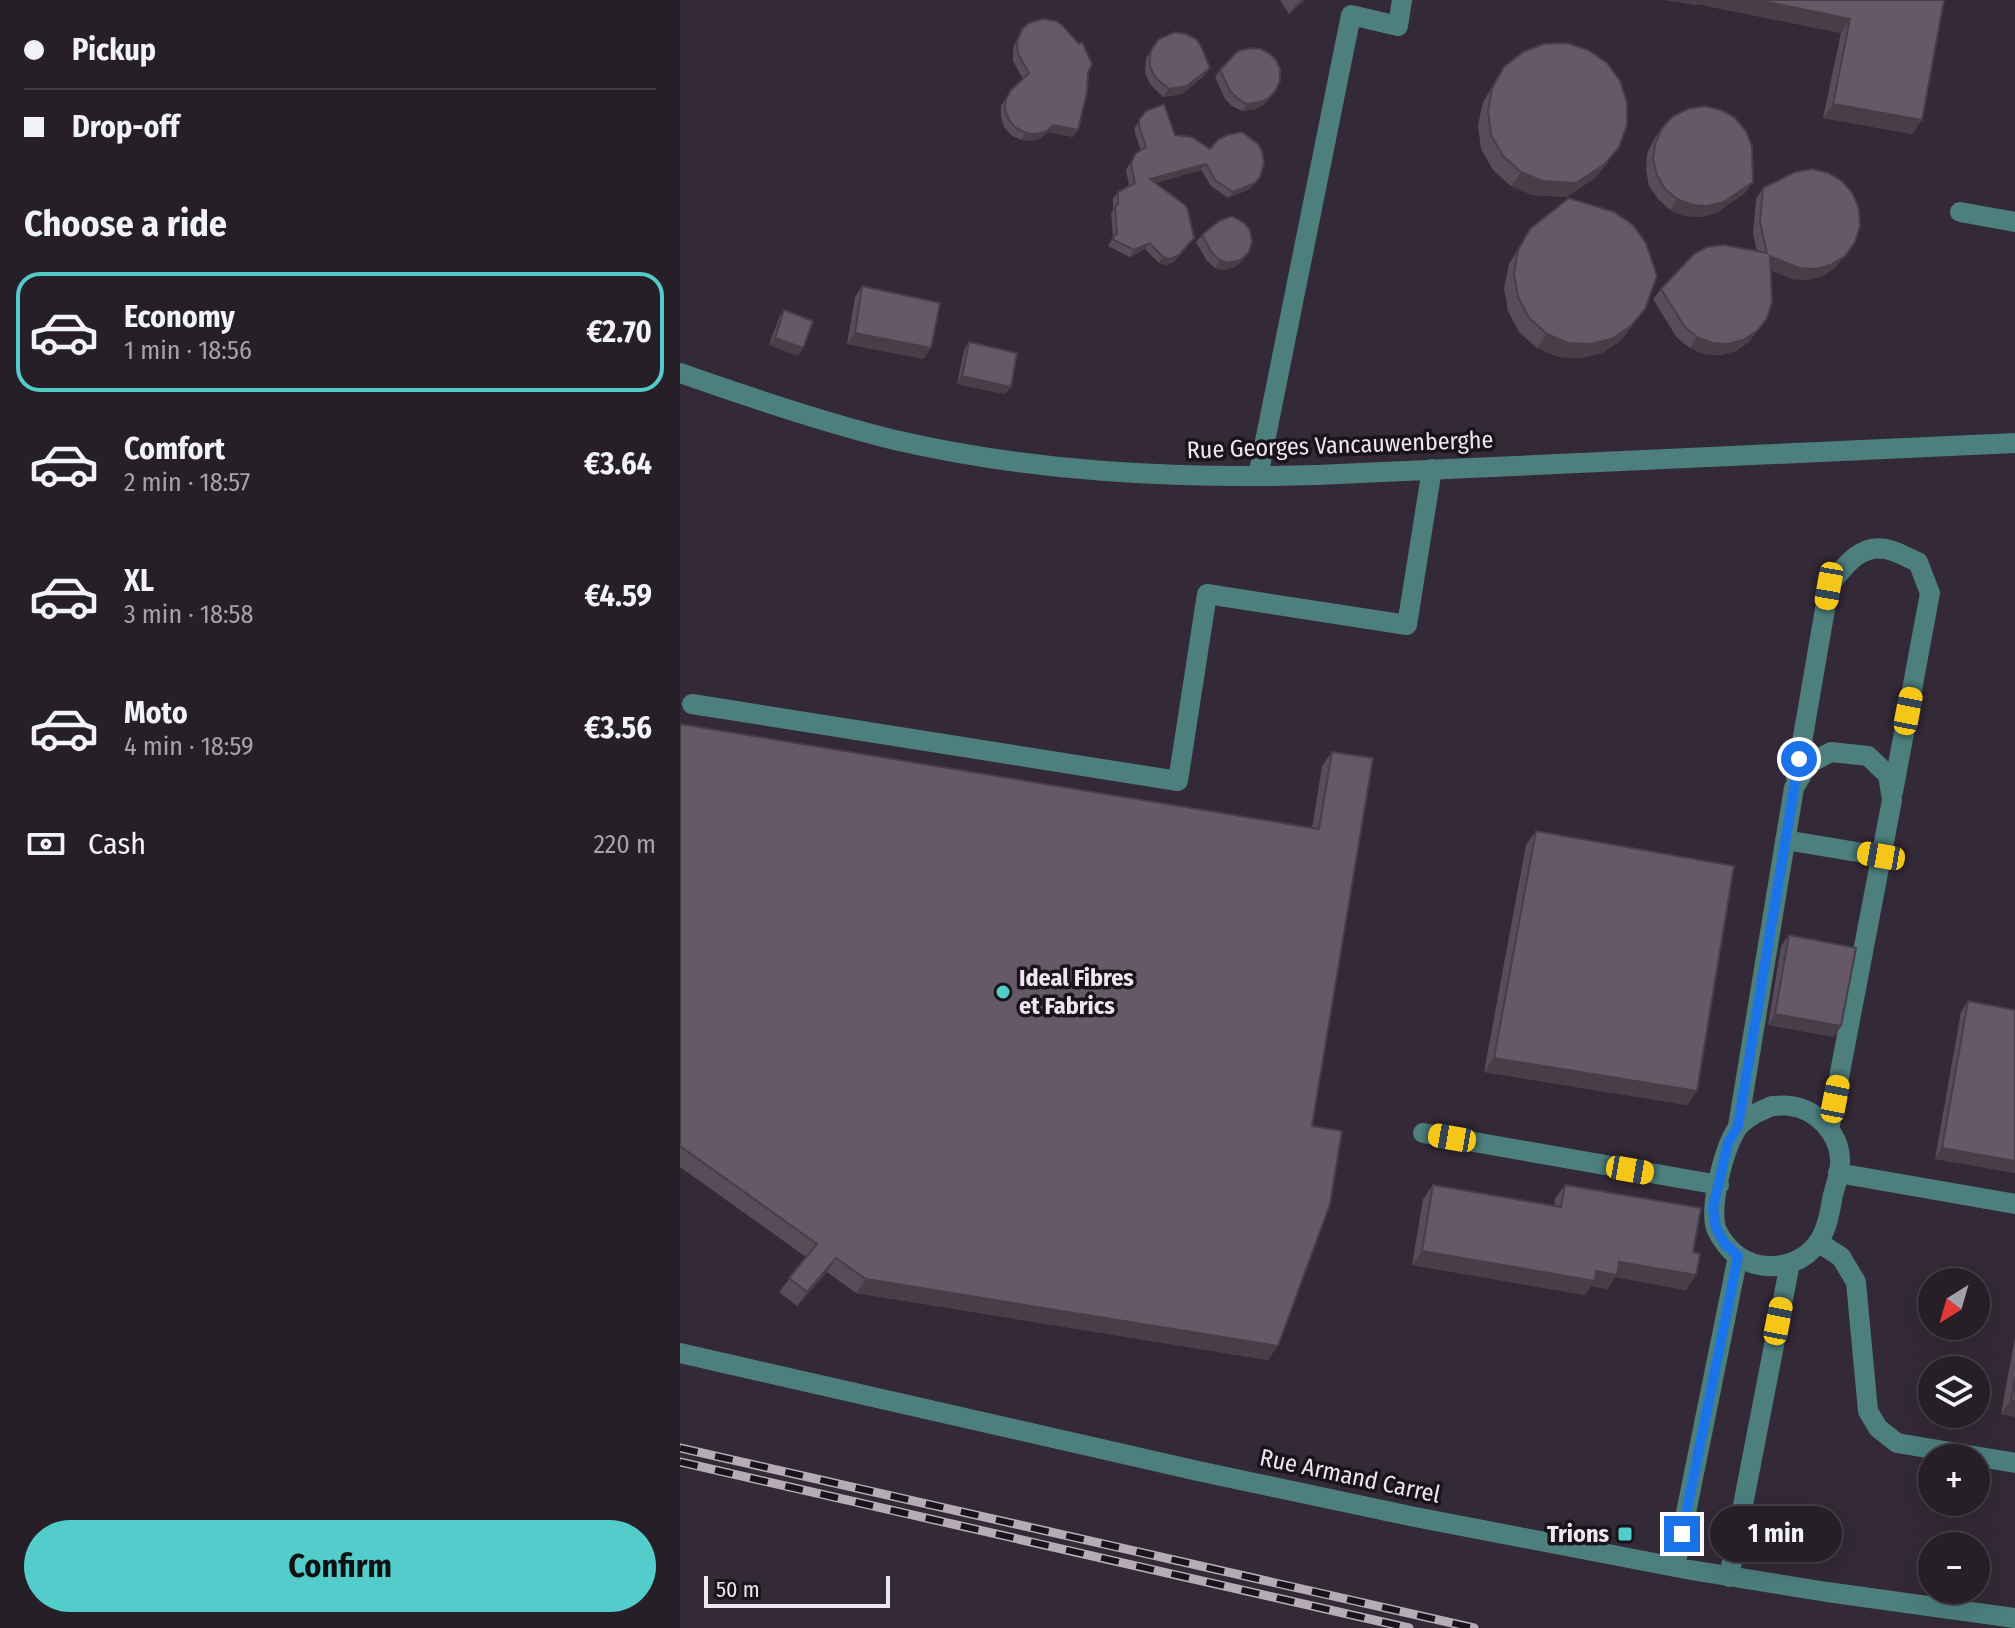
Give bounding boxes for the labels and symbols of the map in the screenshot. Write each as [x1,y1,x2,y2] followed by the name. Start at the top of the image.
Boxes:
[1186,426,1494,464] street label: Rue Georges Vancauwenberghe
[1813,560,1845,612] car
[1892,685,1924,737] car
[1781,741,1817,777] route start
[1855,840,1907,872] car
[1019,964,1134,1020] place label: Ideal Fibres et Fabrics
[994,983,1012,1001] marker: Ideal Fibres et Fabrics
[1819,1073,1851,1125] car
[1426,1122,1478,1154] car
[1604,1154,1656,1186] car
[1918,1268,1990,1340] north arrow
[1762,1295,1794,1347] car
[1257,1443,1443,1509] street label: Rue Armand Carrel
[1710,1506,1842,1562] callout: 1 min
[1664,1516,1700,1552] route end
[1547,1520,1609,1548] place label: Trions
[1616,1525,1634,1543] marker: Trions
[704,1572,890,1608] scale bar

